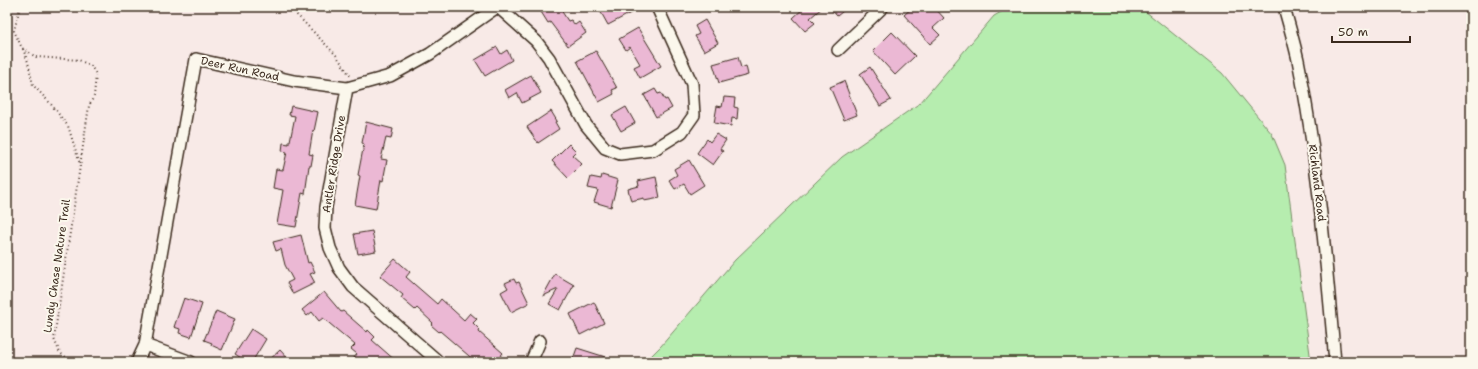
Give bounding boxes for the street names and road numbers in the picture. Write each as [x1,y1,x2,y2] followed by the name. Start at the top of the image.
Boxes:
[199,53,281,85] street label: Deer Run Road
[319,114,349,214] street label: Antler Ridge Drive
[1305,143,1329,223] street label: Richland Road
[40,198,74,334] street label: Lundy Chase Nature Trail

